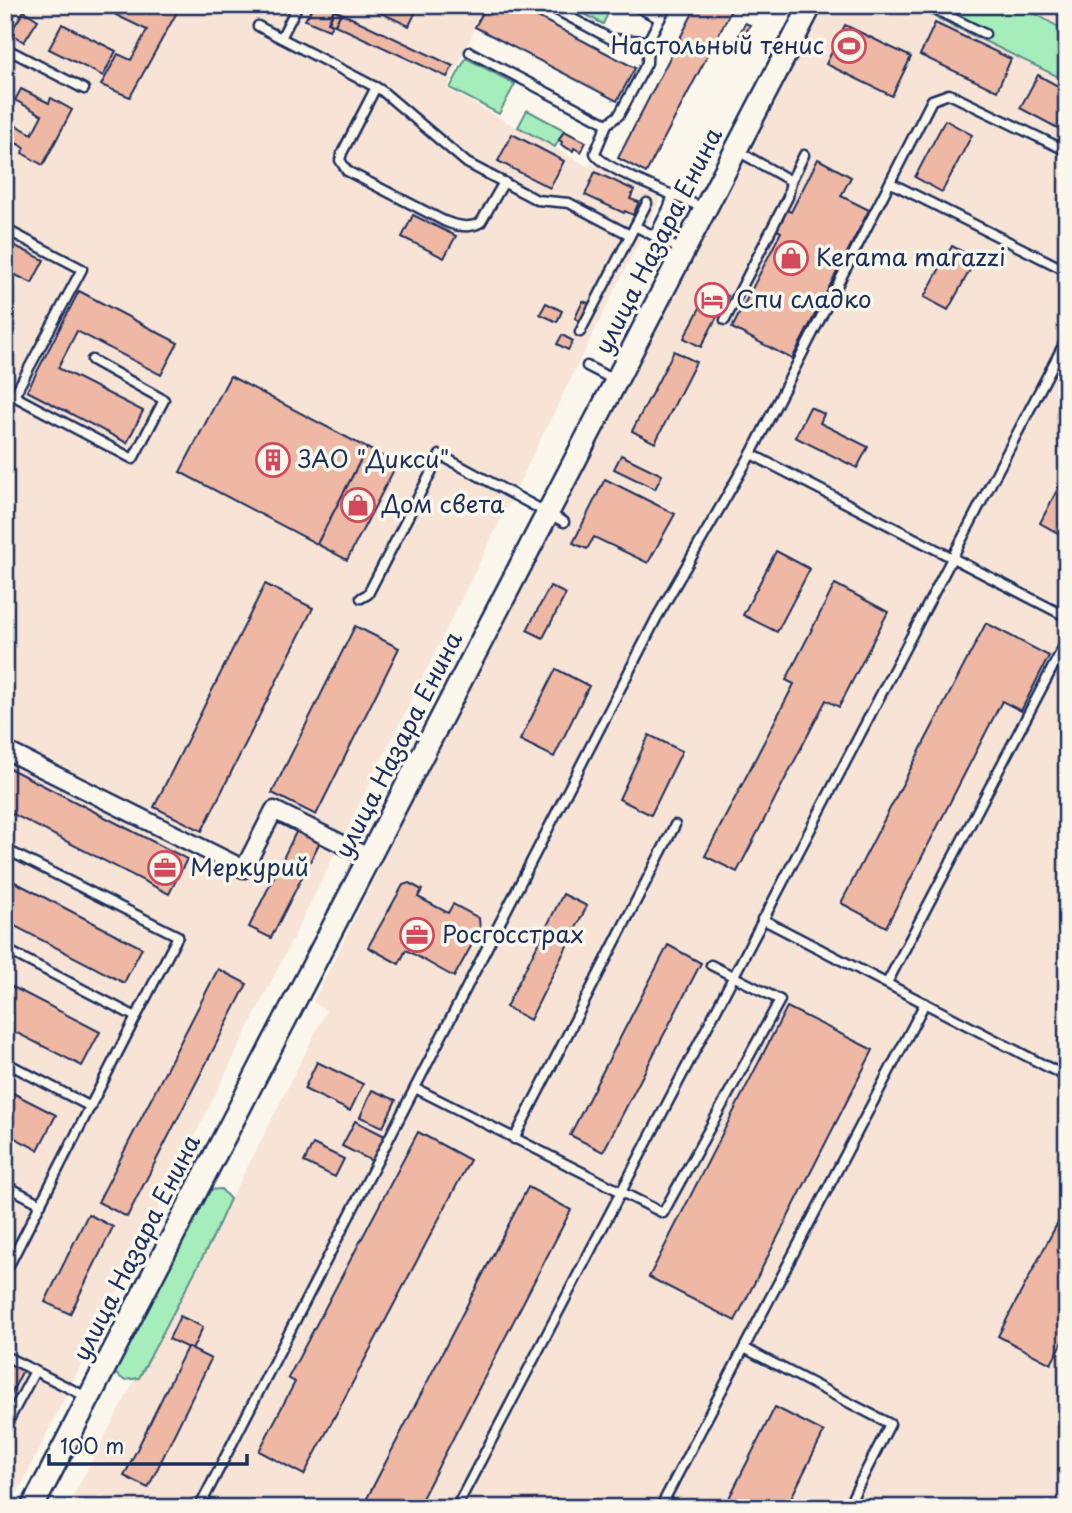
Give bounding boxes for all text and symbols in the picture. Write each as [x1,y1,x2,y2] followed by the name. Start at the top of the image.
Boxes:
[610,26,824,62] place label: Настольный тенис
[830,27,868,65] sports icon: Настольный тенис
[584,121,730,360] street label: улица Назара Енина
[816,238,1006,274] place label: Kerama marazzi
[772,239,810,277] shop icon: Kerama marazzi
[736,280,872,316] place label: Спи сладко
[693,281,731,319] hotel icon: Спи сладко
[298,440,449,476] place label: ЗАО "Дикси"
[254,441,292,479] building icon: ЗАО "Дикси"
[381,485,505,521] place label: Дом света
[339,486,377,524] shop icon: Дом света
[324,625,470,864] street label: улица Назара Енина
[190,848,309,884] place label: Меркурий
[146,849,184,887] office icon: Меркурий
[442,915,584,951] place label: Росгосстрах
[398,916,436,954] office icon: Росгосстрах
[62,1128,208,1367] street label: улица Назара Енина
[49,1422,247,1466] scale bar
[60,1429,124,1461] text: 100 m

